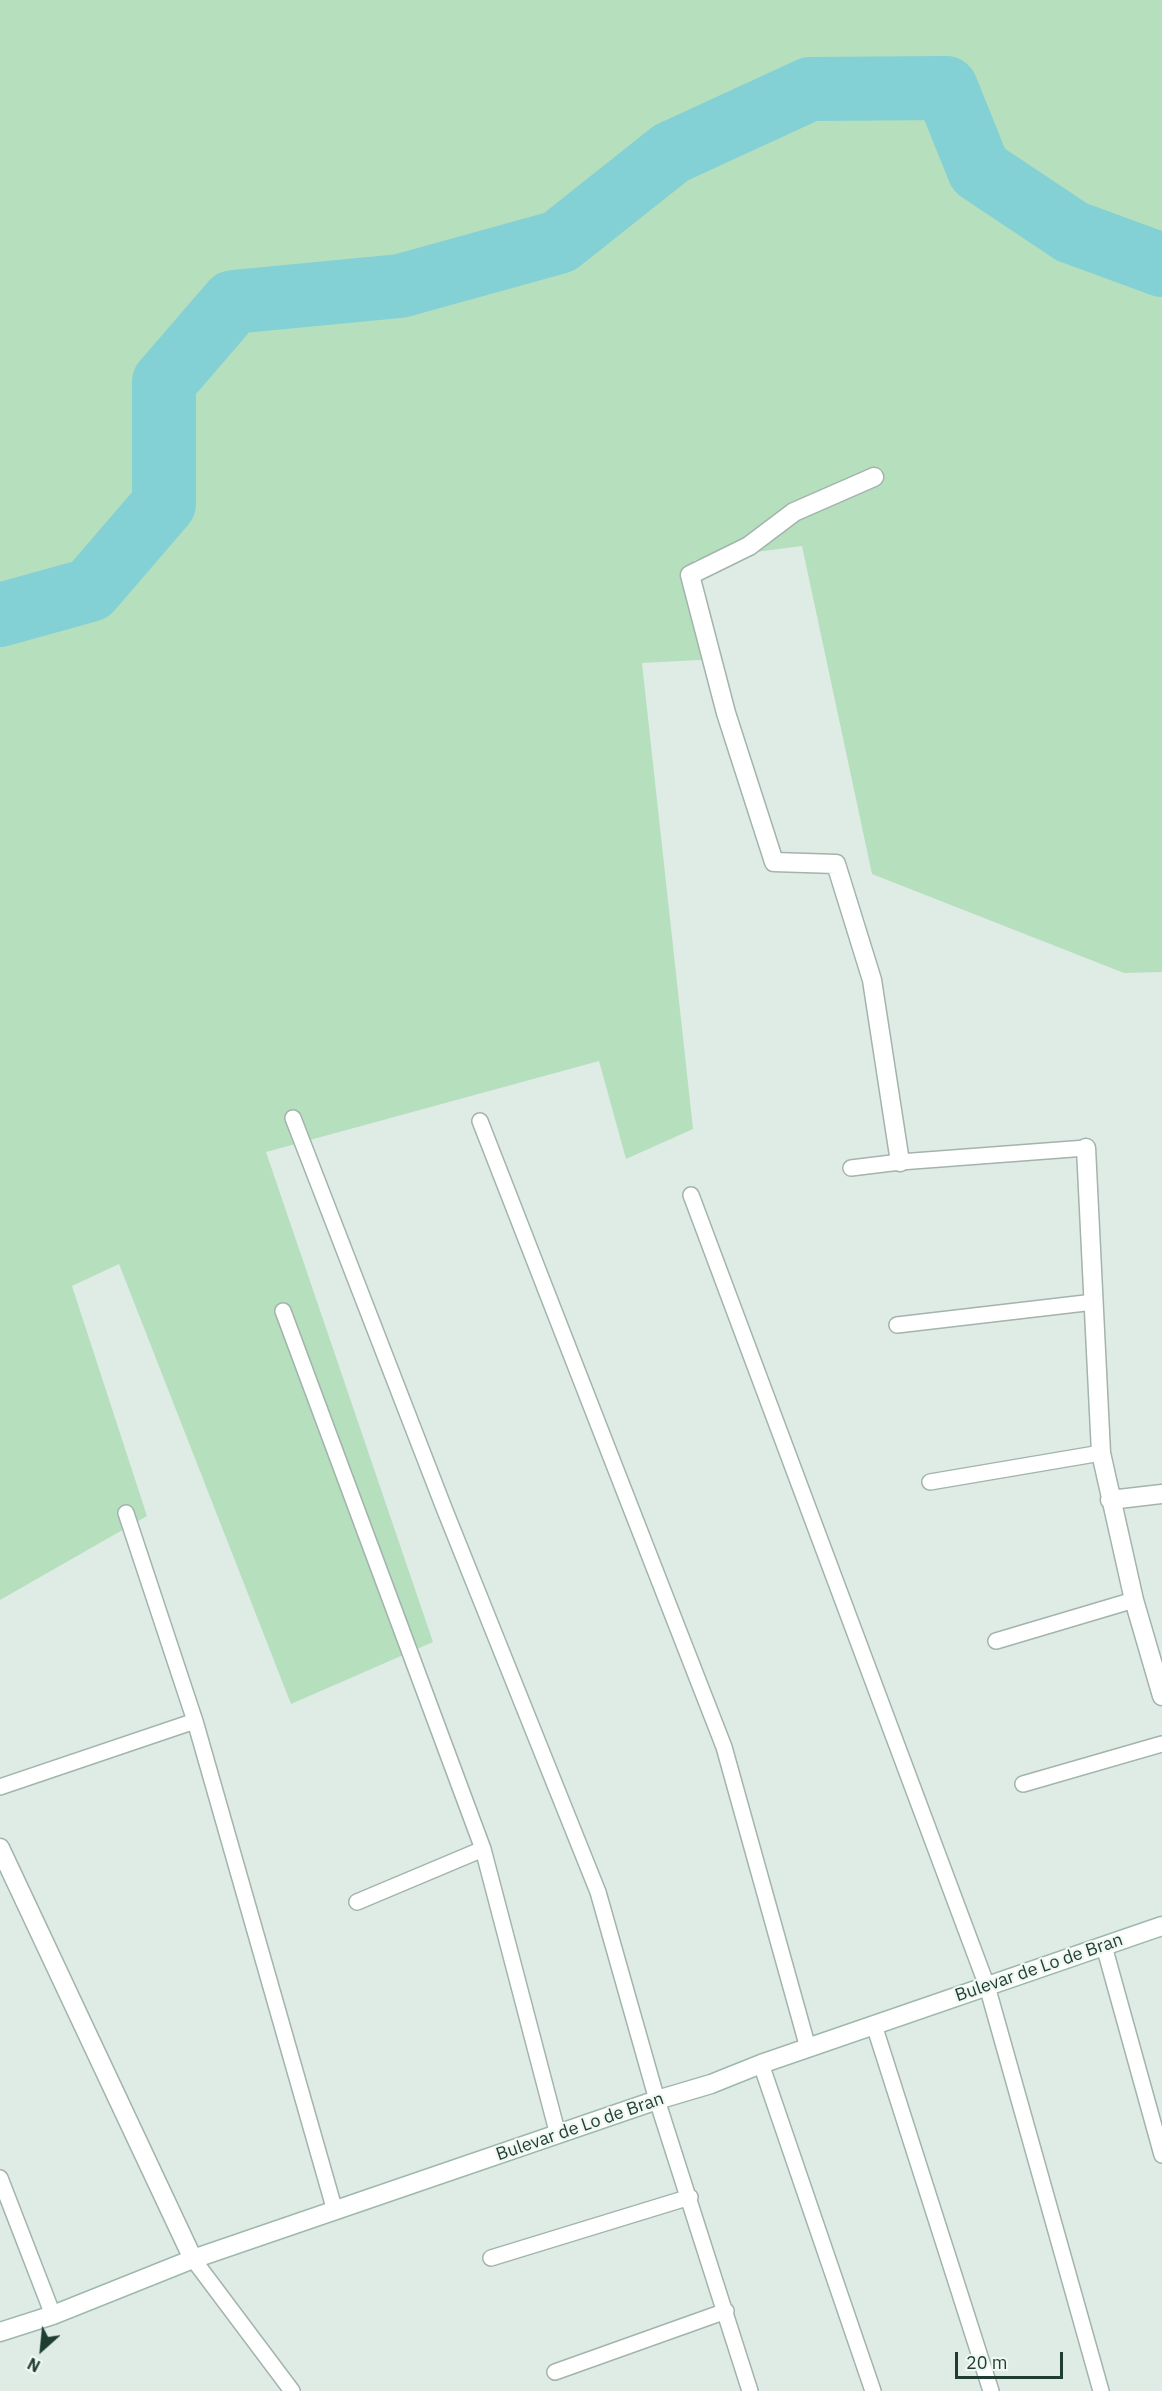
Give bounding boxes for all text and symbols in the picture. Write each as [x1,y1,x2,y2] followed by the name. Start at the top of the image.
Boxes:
[952,1929,1126,2007] street label: Bulevar de Lo de Bran
[493,2088,667,2166] street label: Bulevar de Lo de Bran
[12,2319,72,2379] north arrow
[958,2340,1066,2378] scale bar
[966,2351,1008,2374] text: 20 m
[24,2353,44,2377] text: N

